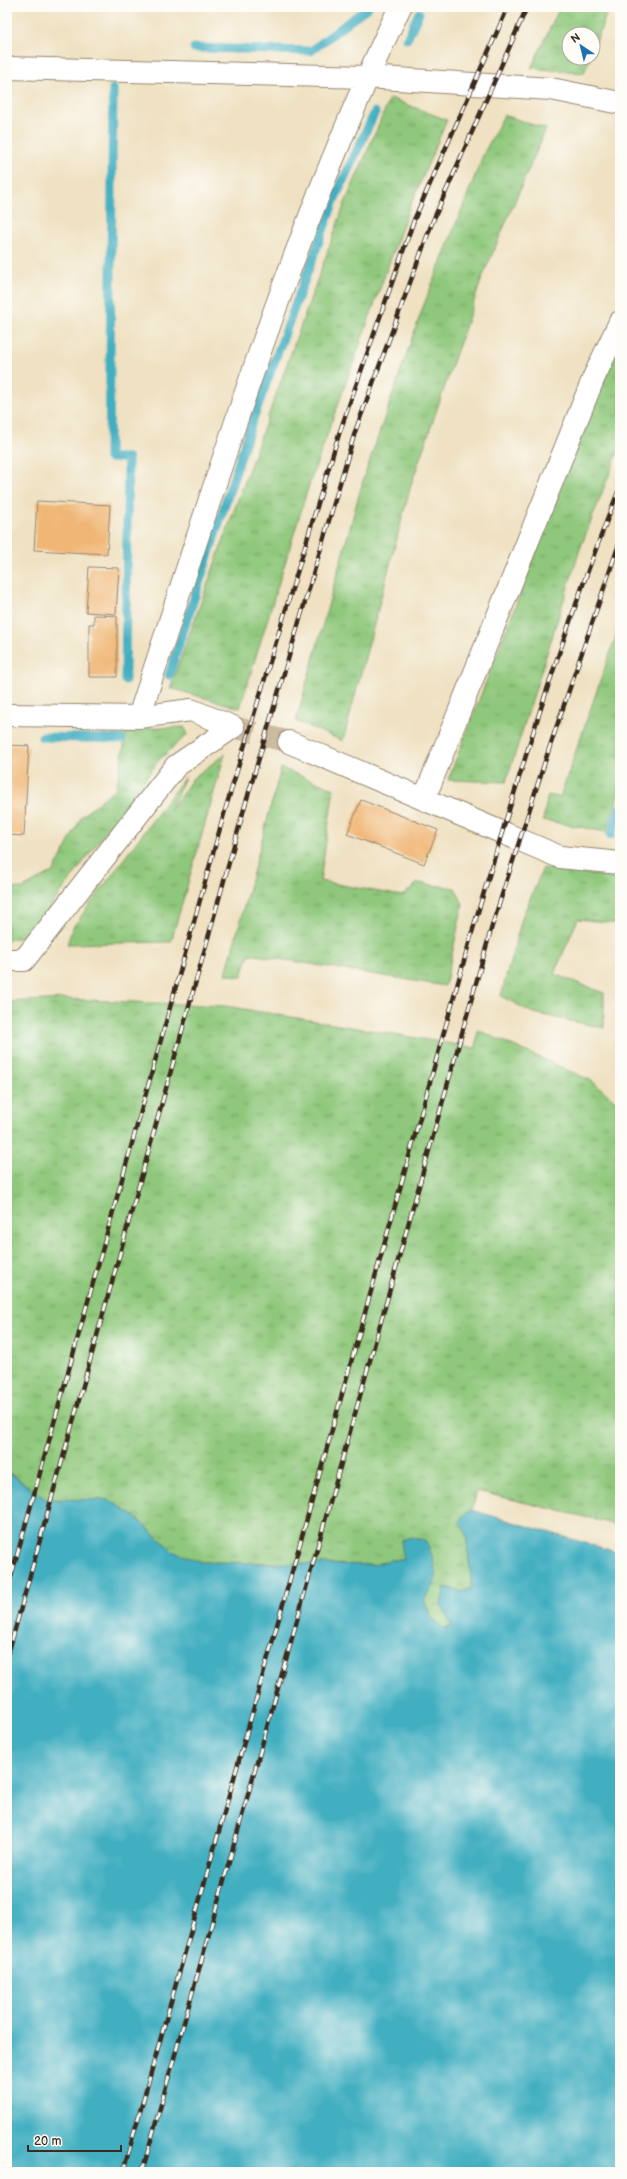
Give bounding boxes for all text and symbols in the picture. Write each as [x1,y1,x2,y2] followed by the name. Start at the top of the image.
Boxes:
[561,26,601,66] north arrow
[568,31,583,46] text: N
[28,2127,121,2153] scale bar
[34,2134,61,2149] text: 20 m

